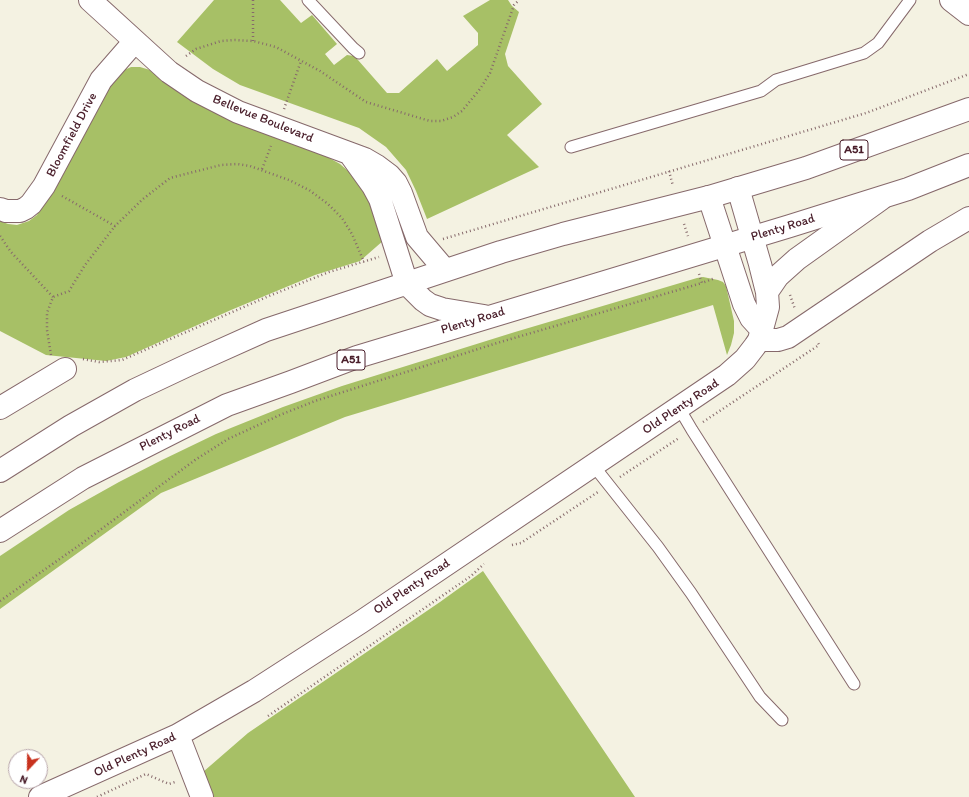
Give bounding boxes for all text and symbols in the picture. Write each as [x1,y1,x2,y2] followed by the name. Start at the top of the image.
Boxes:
[43,90,101,180] street label: Bloomfield Drive
[210,92,316,146] street label: Bellevue Boulevard
[840,140,868,160] road number: A51
[749,211,817,245] street label: Plenty Road
[439,304,507,338] street label: Plenty Road
[337,350,365,370] road number: A51
[640,376,722,438] street label: Old Plenty Road
[137,411,203,455] street label: Plenty Road
[371,556,453,618] street label: Old Plenty Road
[91,729,179,781] street label: Old Plenty Road
[8,749,48,789] north arrow
[18,772,30,787] text: N

